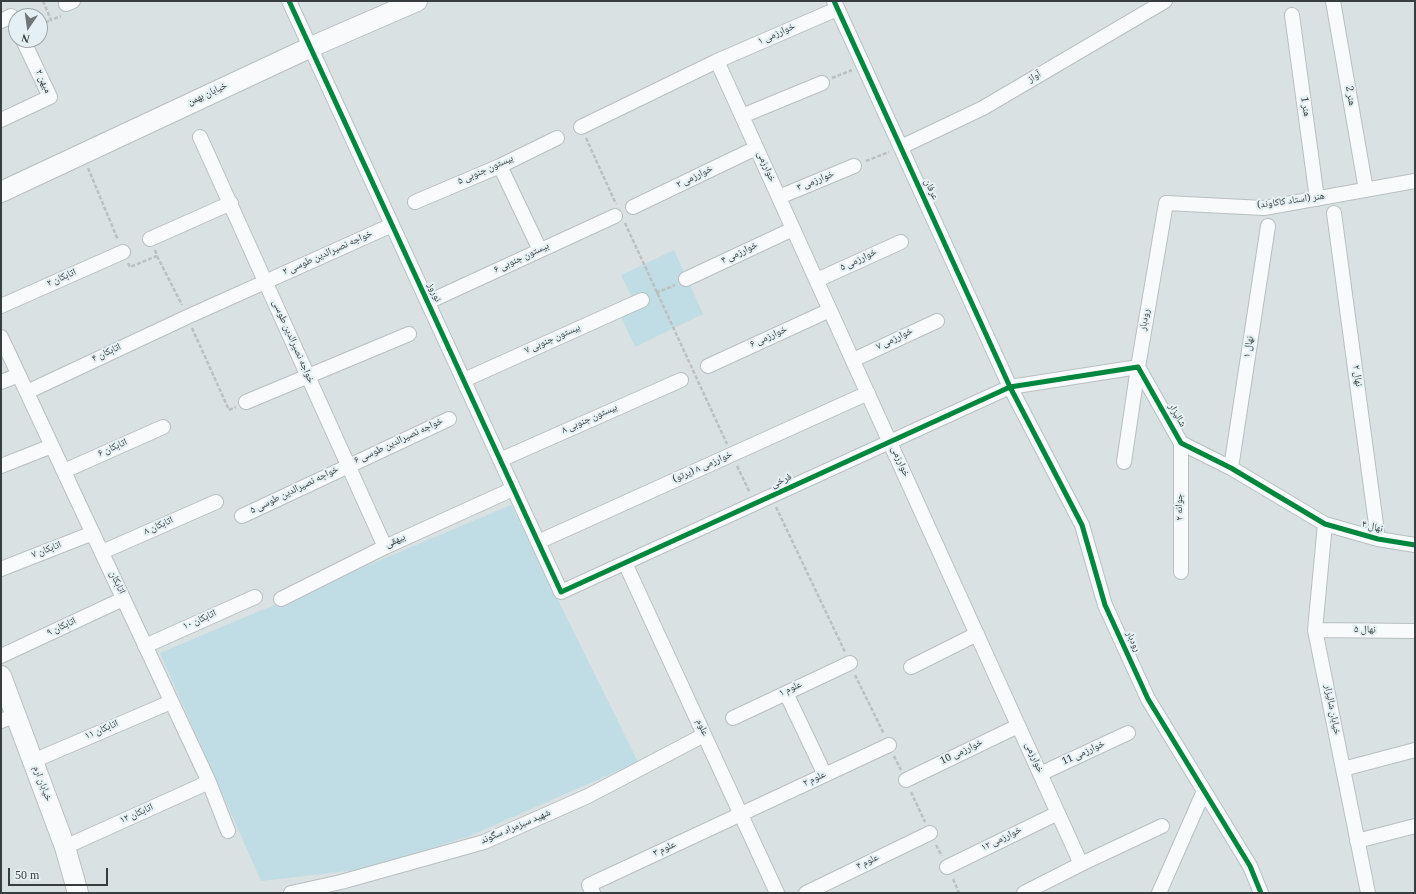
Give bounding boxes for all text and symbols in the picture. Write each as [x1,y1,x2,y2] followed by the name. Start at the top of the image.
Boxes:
[8,8,48,48] north arrow
[757,22,797,48] street label: خوارزمی ۱
[20,32,31,45] text: N
[32,68,52,96] street label: میهن ۲
[1026,69,1044,87] street label: آواز
[186,81,230,109] street label: خیابان بهمن
[1341,85,1357,107] street label: هنر 2
[1297,96,1311,118] street label: هنر 1
[753,150,777,184] street label: خوارزمی
[456,153,516,189] street label: بیستون جنوبی ۵
[675,164,715,192] street label: خوارزمی ۲
[796,169,836,195] street label: خوارزمی ۳
[920,178,940,202] street label: عرفان
[1256,191,1326,213] street label: هنر (استاد کاکاوند)
[281,229,375,279] street label: خواجه نصیرالدین طوسی ۲
[720,240,760,268] street label: خوارزمی ۴
[492,241,552,277] street label: بیستون جنوبی ۶
[839,247,879,275] street label: خوارزمی ۵
[46,267,78,291] street label: اتابکان ۲
[423,281,443,305] street label: نوروز
[268,298,316,386] street label: خواجه نصیرالدین طوسی
[1138,308,1154,332] street label: رودبار
[523,322,583,358] street label: بیستون جنوبی ۷
[749,325,789,351] street label: خوارزمی ۶
[875,326,915,354] street label: خوارزمی ۷
[1242,335,1258,359] street label: نهال ۱
[91,342,123,366] street label: اتابکان ۴
[1349,364,1363,388] street label: نهال ۲
[560,402,620,438] street label: بیستون جنوبی ۸
[1165,402,1187,430] street label: شالیزار
[353,416,445,468] street label: خواجه نصیرالدین طوسی ۶
[97,437,129,461] street label: اتابکان ۶
[887,445,911,479] street label: خوارزمی
[671,450,735,486] street label: خوارزمی ۸ (پرتو)
[249,464,341,518] street label: خواجه نصیرالدین طوسی ۵
[770,472,794,492] street label: فرخی
[1175,493,1187,521] street label: جوانه ۲
[143,515,175,539] street label: اتابکان ۸
[1360,520,1384,536] street label: نهال ۴
[384,532,408,552] street label: بیهقی
[30,540,64,562] street label: اتابکان ۷
[105,570,127,596] street label: اتابکان
[181,608,219,634] street label: اتابکان ۱۰
[46,616,78,640] street label: اتابکان ۹
[1354,625,1376,637] street label: نهال ۵
[1122,630,1142,654] street label: رودبار
[778,680,804,700] street label: علوم ۱
[1320,684,1342,736] street label: خیابان شالیزار
[692,718,710,738] street label: علوم
[83,719,121,743] street label: اتابکان ۱۱
[939,738,985,768] street label: خوارزمی 10
[1061,739,1107,769] street label: خوارزمی 11
[1021,741,1045,775] street label: خوارزمی
[29,765,53,803] street label: خیابان ارم
[802,770,828,790] street label: علوم ۲
[118,802,156,828] street label: اتابکان ۱۲
[479,808,553,848] street label: شهید سبزمراد سگوند
[980,825,1024,855] street label: خوارزمی ۱۲
[652,840,678,860] street label: علوم ۳
[855,852,881,874] street label: علوم ۴
[10,860,110,886] scale bar
[15,868,39,882] text: 50 m

